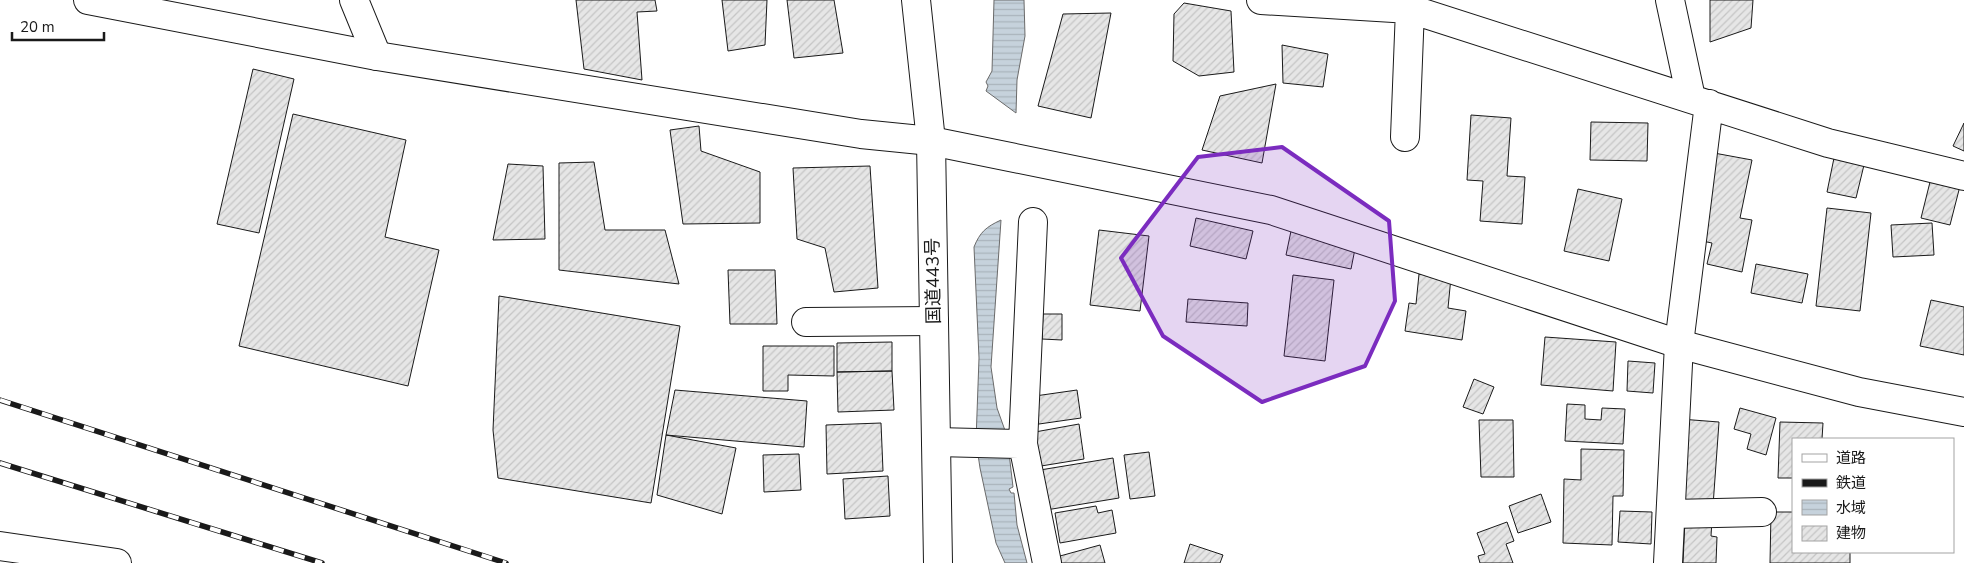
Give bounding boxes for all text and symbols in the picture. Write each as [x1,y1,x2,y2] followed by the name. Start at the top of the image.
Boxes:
[12,10,105,42] scale bar
[20,17,55,37] text: 20 m
[920,238,946,324] street label: 国道443号
[1792,438,1954,553] legend
[1836,448,1866,468] text: 道路
[1836,473,1866,493] text: 鉄道
[1836,498,1866,518] text: 水域
[1836,523,1866,543] text: 建物

